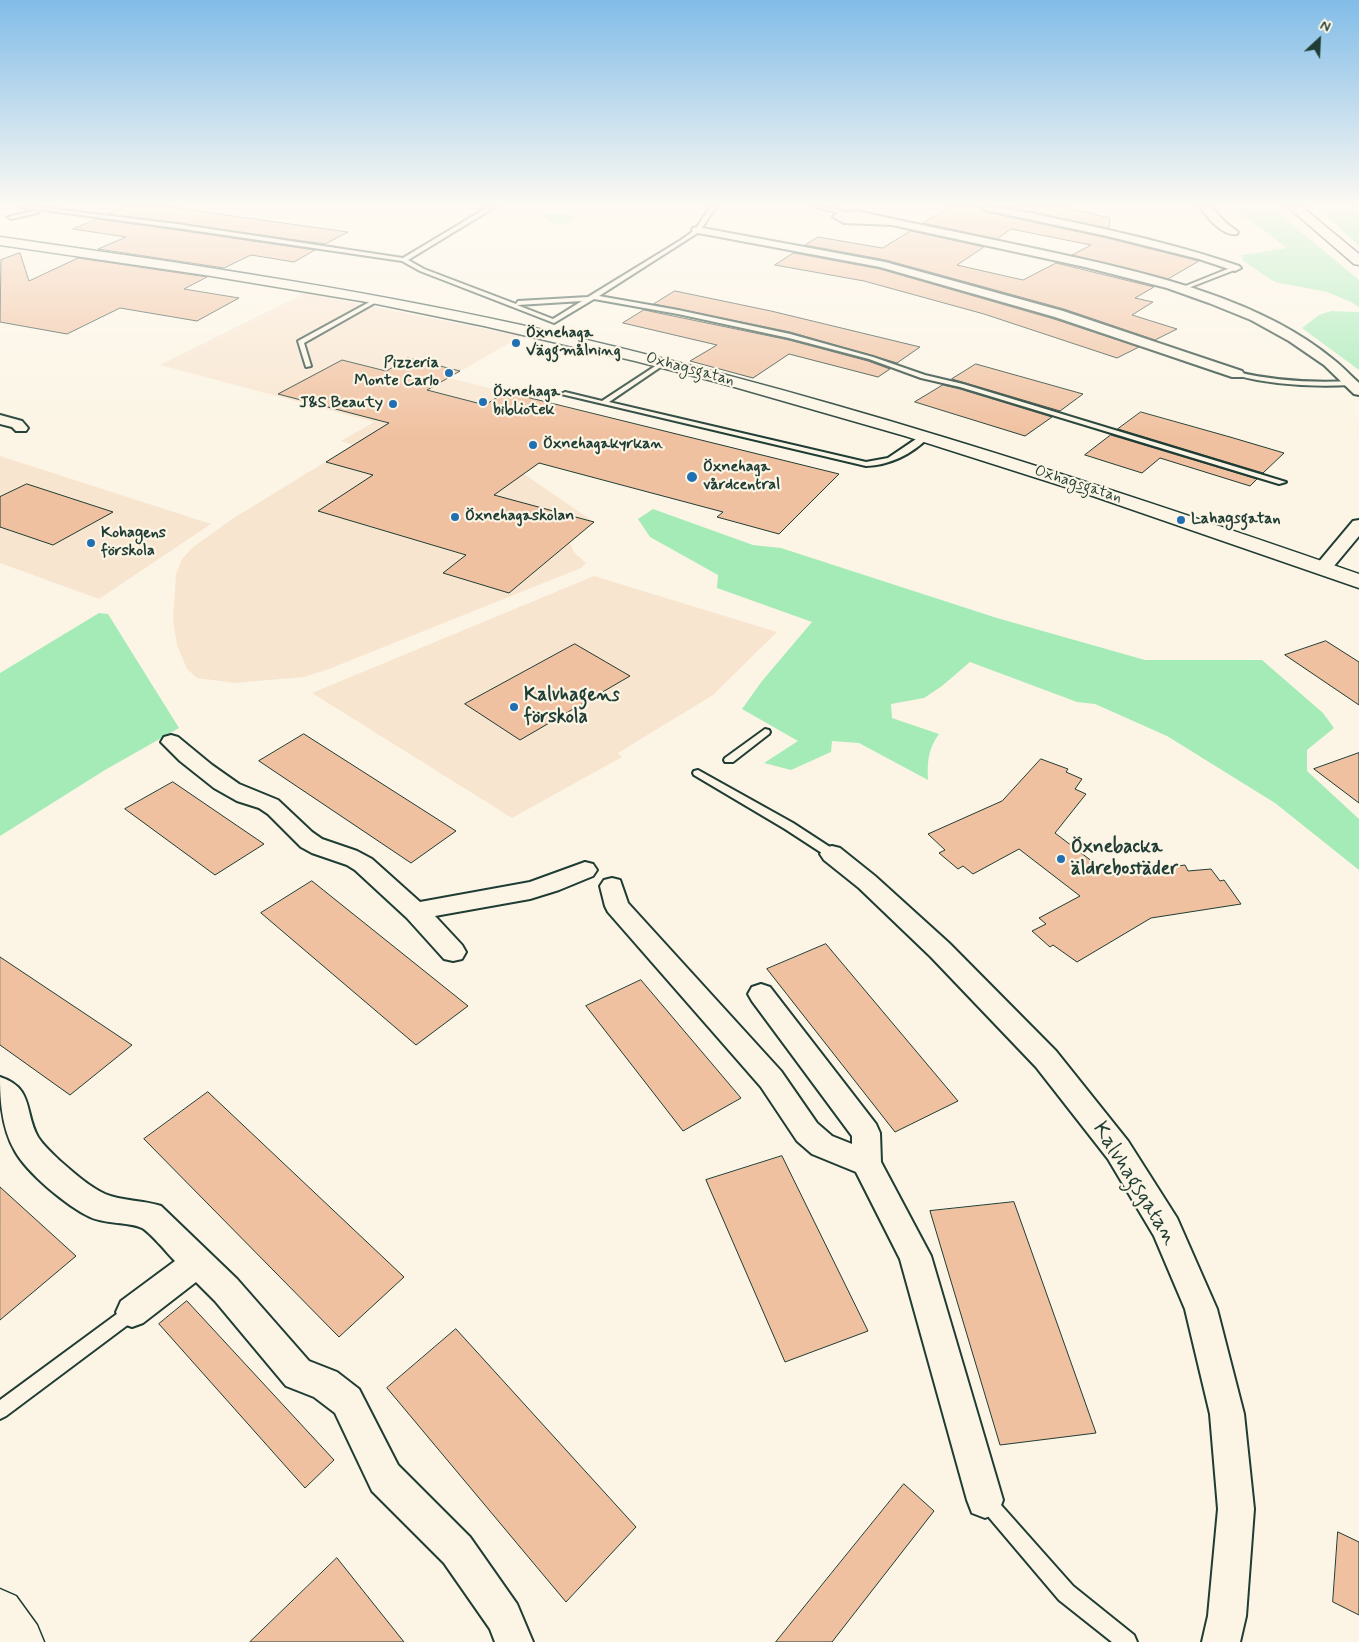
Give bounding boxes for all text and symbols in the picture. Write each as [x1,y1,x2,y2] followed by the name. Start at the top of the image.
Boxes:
[1294,15,1344,65] north arrow
[1317,16,1333,37] text: N
[526,324,621,362] place label: Öxnehaga Väggmålning
[510,337,522,349] marker: Öxnehaga Väggmålning
[644,349,736,391] street label: Oxhagsgatan
[354,354,439,392] place label: Pizzeria Monte Carlo
[443,367,455,379] marker: Pizzeria Monte Carlo
[493,383,560,421] place label: Öxnehaga bibliotek
[299,394,383,414] place label: J&S Beauty
[477,396,489,408] marker: Öxnehaga bibliotek
[387,398,399,410] marker: J&S Beauty
[543,435,663,455] place label: Öxnehagakyrkan
[527,439,539,451] marker: Öxnehagakyrkan
[703,458,780,496] place label: Öxnehaga vårdcentral
[1032,462,1124,508] street label: Oxhagsgatan
[685,470,699,484] marker: Öxnehaga vårdcentral
[465,507,574,527] place label: Öxnehagaskolan
[1191,510,1281,530] place label: Lahagsgatan
[449,511,461,523] marker: Öxnehagaskolan
[1175,514,1187,526] marker: Lahagsgatan
[101,524,166,562] place label: Kohagens förskola
[85,537,97,549] marker: Kohagens förskola
[524,685,620,729] place label: Kalvhagens förskola
[508,701,520,713] marker: Kalvhagens förskola
[1071,837,1178,881] place label: Öxnebacka äldrebostäder
[1055,853,1067,865] marker: Öxnebacka äldrebostäder
[1086,1118,1182,1250] street label: Kalvhagsgatan

